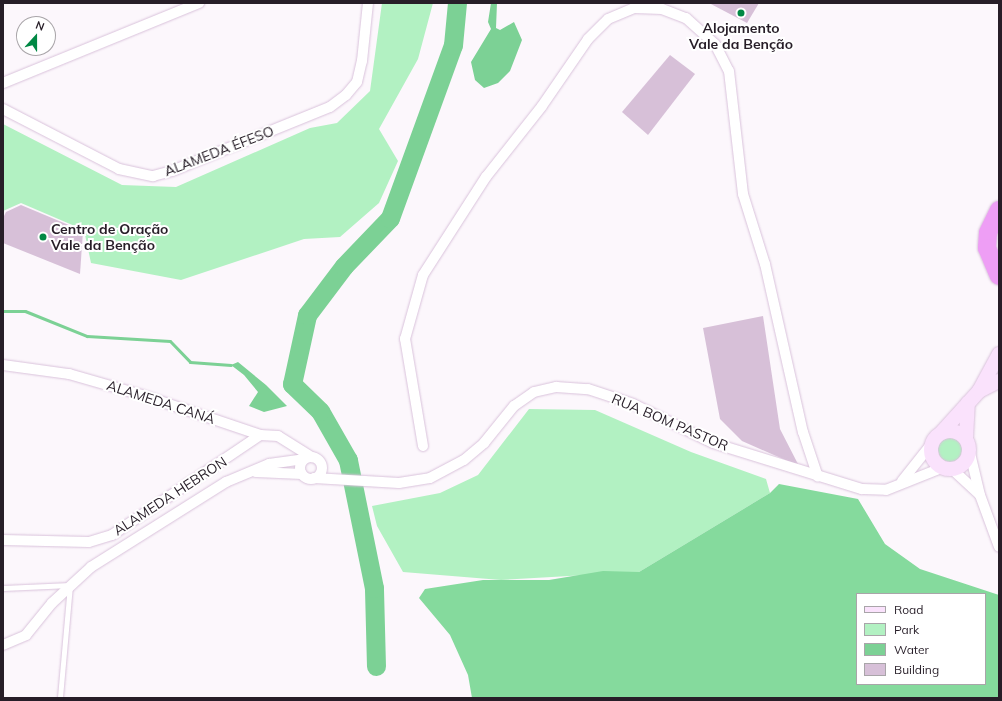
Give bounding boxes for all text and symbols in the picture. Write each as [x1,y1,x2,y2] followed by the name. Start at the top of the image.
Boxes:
[736,8,746,18] marker: Alojamento Vale da Benção
[16,16,56,56] north arrow
[34,18,46,34] text: N
[689,20,793,52] place label: Alojamento Vale da Benção
[162,122,276,180] street label: ALAMEDA ÉFESO
[51,221,168,254] place label: Centro de Oração Vale da Benção
[38,232,48,242] marker: Centro de Oração Vale da Benção
[105,377,217,427] street label: ALAMEDA CANÁ
[609,390,731,454] street label: RUA BOM PASTOR
[110,453,230,539] street label: ALAMEDA HEBRON
[856,593,986,685] legend
[894,602,923,617] text: Road
[894,622,919,637] text: Park
[894,642,929,657] text: Water
[894,662,939,677] text: Building

